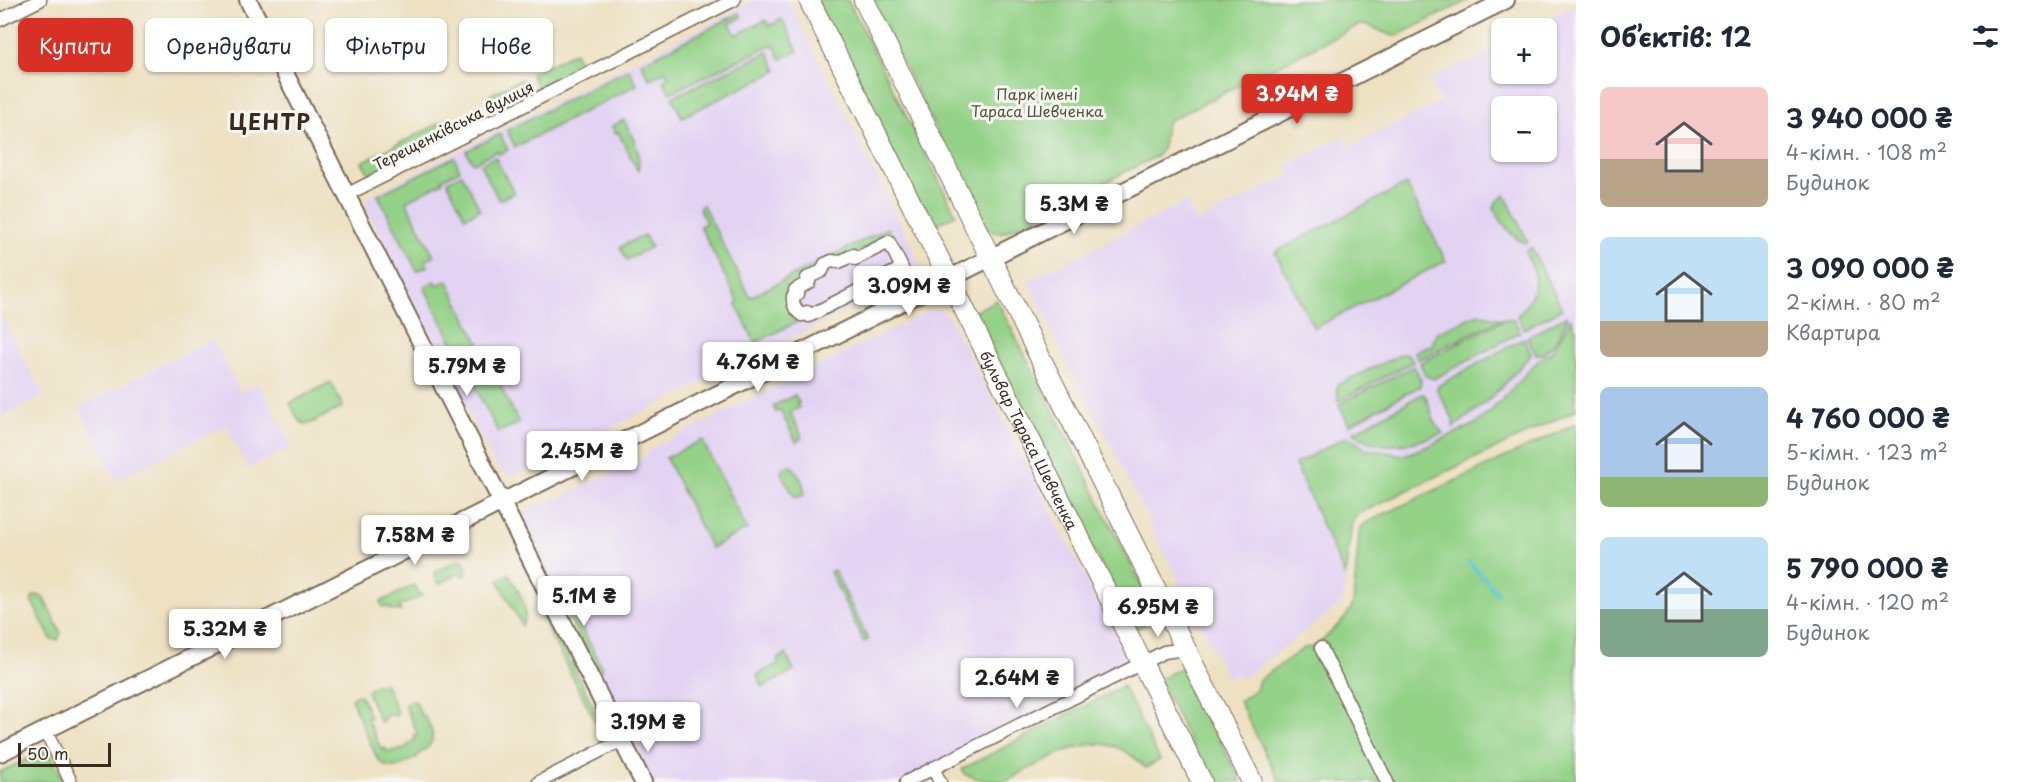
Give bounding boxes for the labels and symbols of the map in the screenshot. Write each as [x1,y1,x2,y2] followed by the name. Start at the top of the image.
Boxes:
[1242,74,1352,125] pin: 3.94M ₴
[369,75,537,175] street label: Терещенківська вулиця
[971,82,1104,122] park label: Парк імені Тараса Шевченка
[229,105,311,137] district label: ЦЕНТР
[1025,184,1123,235] pin: 5.3M ₴
[854,266,964,317] pin: 3.09M ₴
[703,342,813,393] pin: 4.76M ₴
[412,346,522,397] pin: 5.79M ₴
[975,346,1085,534] street label: бульвар Тараса Шевченка
[527,431,637,482] pin: 2.45M ₴
[360,515,470,566] pin: 7.58M ₴
[535,576,633,627] pin: 5.1M ₴
[1103,587,1213,638] pin: 6.95M ₴
[170,609,280,660] pin: 5.32M ₴
[962,658,1072,709] pin: 2.64M ₴
[593,702,703,753] pin: 3.19M ₴
[18,740,111,768] scale bar

